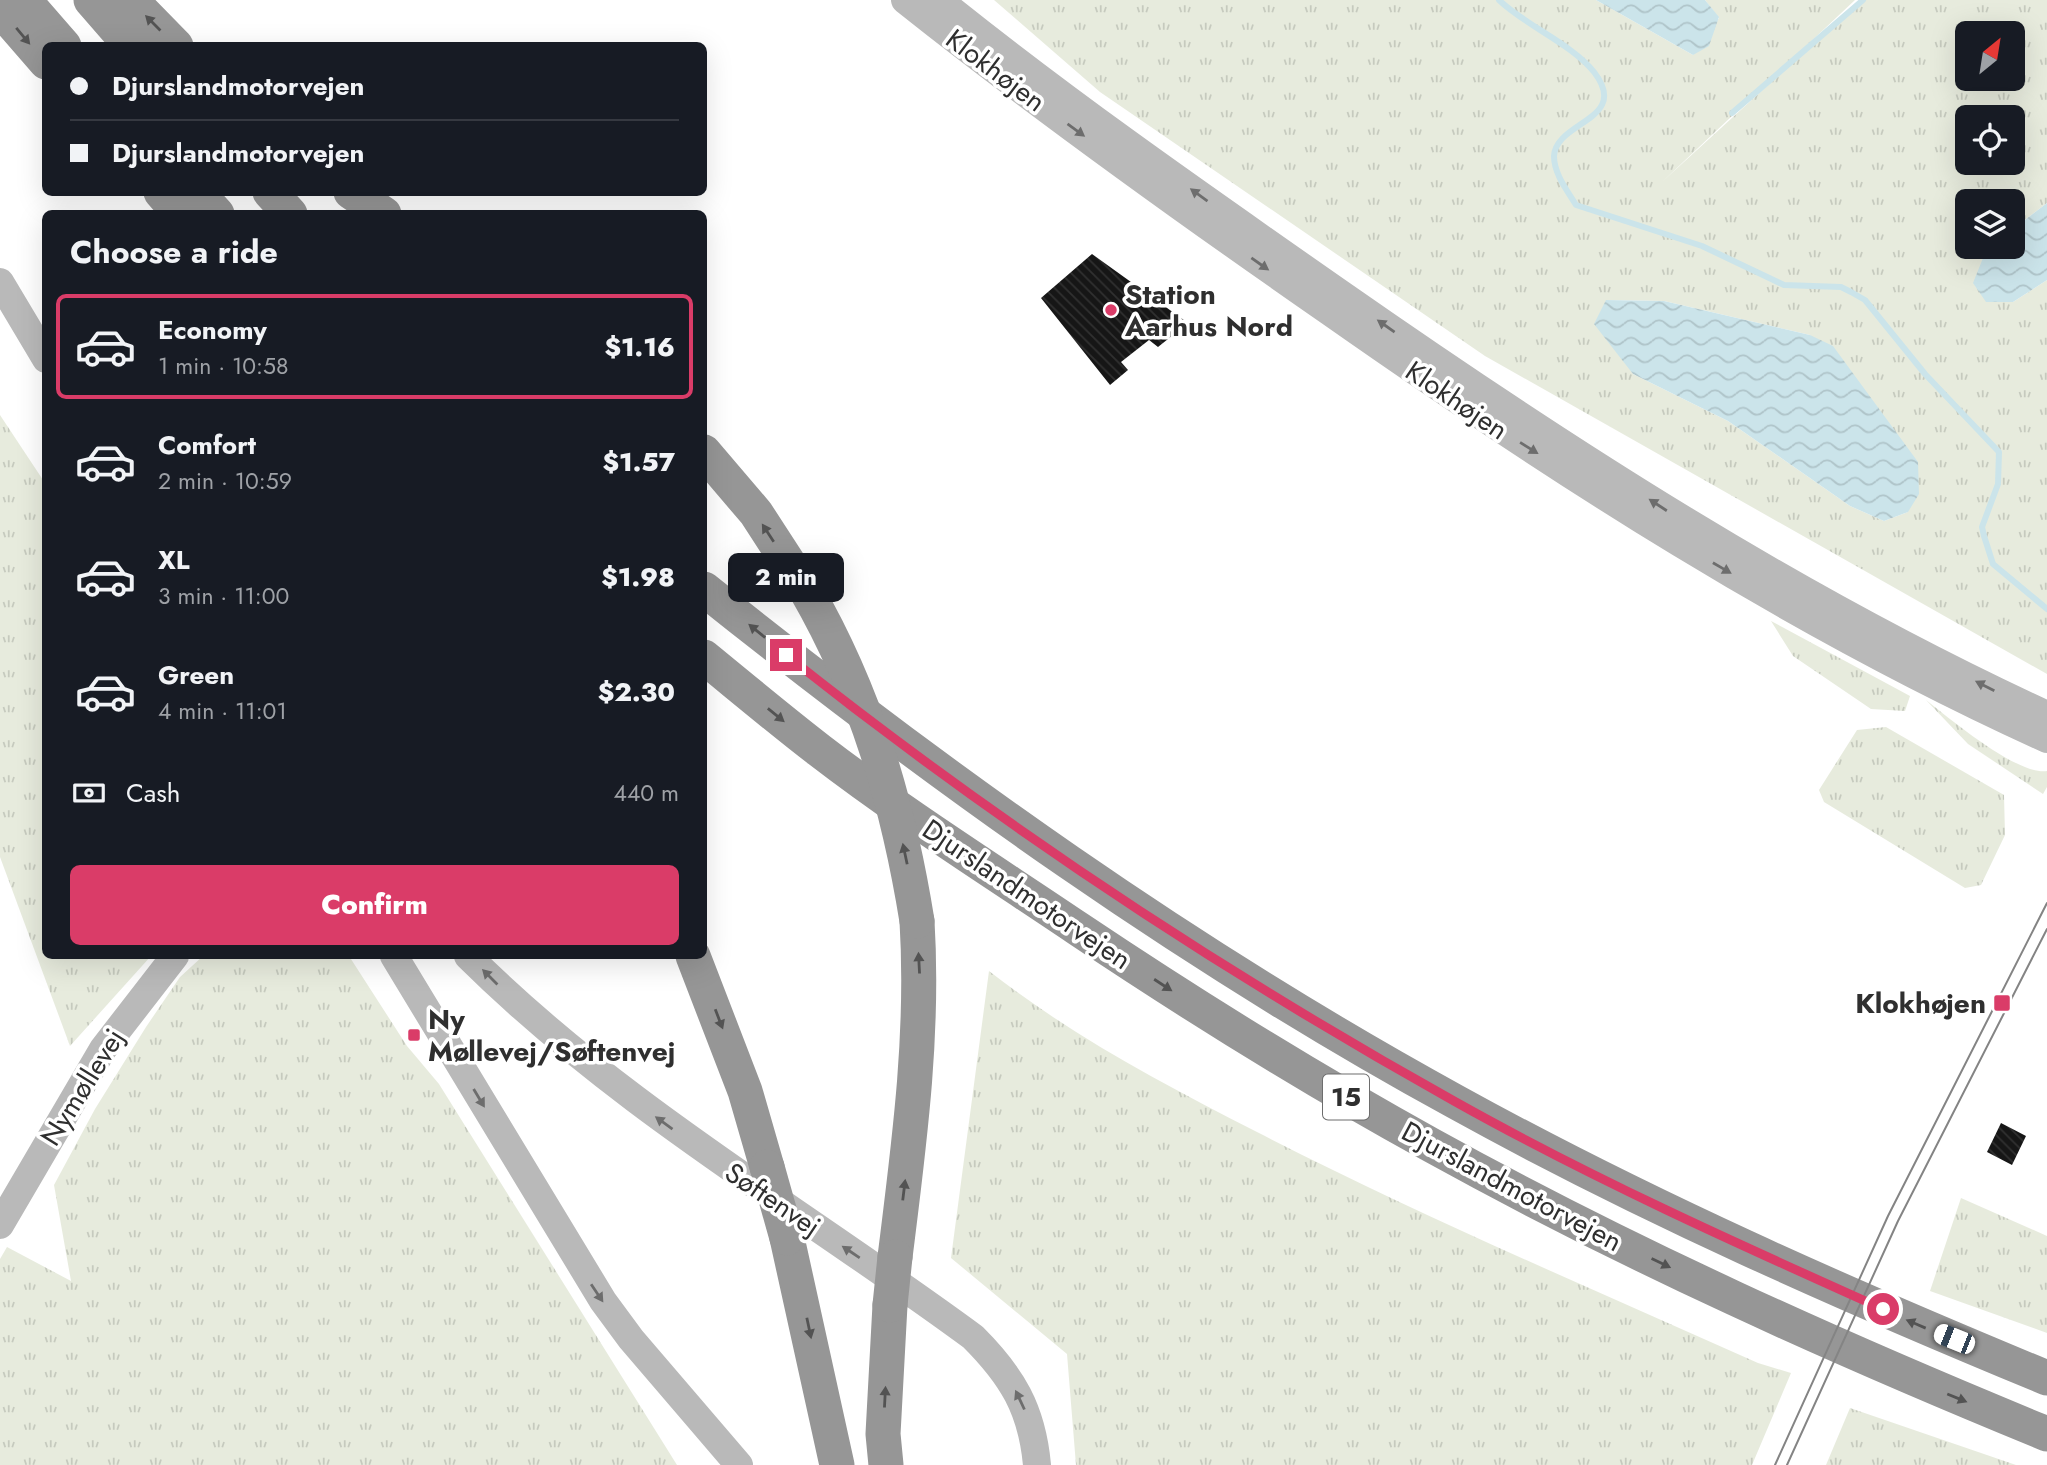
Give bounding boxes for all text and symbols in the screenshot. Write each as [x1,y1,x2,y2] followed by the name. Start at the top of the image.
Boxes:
[145,14,162,31] one-way arrow
[937,19,1054,122] street label: Klokhøjen
[1955,21,2025,91] north arrow
[1955,21,2025,259] map controls
[15,26,30,44] one-way arrow
[112,67,365,105] text: Djurslandmotorvejen
[1955,105,2025,175] button: locate
[1067,123,1085,137] one-way arrow
[112,134,365,172] text: Djurslandmotorvejen
[1191,188,1209,203] one-way arrow
[1955,189,2025,259] button: layers
[70,229,278,275] text: Choose a ride
[1251,257,1269,271] one-way arrow
[1124,274,1293,347] place label: Station Aarhus Nord
[1103,302,1119,318] marker: Station Aarhus Nord
[158,311,267,349] text: Economy
[74,315,137,378] icon: car
[1377,319,1395,333] one-way arrow
[604,328,675,366] text: $1.16
[158,349,289,383] text: 1 min · 10:58
[1397,351,1516,450] street label: Klokhøjen
[158,426,256,464] text: Comfort
[74,430,137,493] icon: car
[1519,441,1538,454] one-way arrow
[603,443,675,481] text: $1.57
[158,464,292,498] text: 2 min · 10:59
[1648,499,1667,512] one-way arrow
[762,523,775,542] one-way arrow
[158,541,190,579] text: XL
[74,545,137,608] icon: car
[728,554,844,602] callout: 2 min
[601,558,675,596] text: $1.98
[755,560,817,594] text: 2 min
[1712,562,1731,574] one-way arrow
[158,579,289,613] text: 3 min · 11:00
[748,624,766,639] one-way arrow
[770,639,802,671] route end
[158,656,234,694] text: Green
[74,660,137,723] icon: car
[598,673,675,711] text: $2.30
[1975,681,1995,692] one-way arrow
[158,694,287,728] text: 4 min · 11:01
[766,708,784,723] one-way arrow
[70,774,108,812] icon: cash
[126,774,180,812] text: Cash
[614,776,679,810] text: 440 m
[914,809,1139,980] street label: Djurslandmotorvejen
[900,843,911,865] one-way arrow
[70,865,679,945] button: Confirm
[914,952,925,974] one-way arrow
[482,969,498,986] one-way arrow
[1154,978,1173,991] one-way arrow
[1855,983,1986,1024] place label: Klokhøjen
[1992,993,2012,1013] marker: Klokhøjen
[428,999,675,1072] place label: Ny Møllevej/Søftenvej
[713,1008,724,1029] one-way arrow
[30,1021,135,1154] street label: Nymøllevej
[406,1027,422,1043] marker: Ny Møllevej/Søftenvej
[1323,1074,1369,1120] road number: 15
[473,1089,485,1108] one-way arrow
[1394,1111,1629,1262] street label: Djurslandmotorvejen
[655,1116,673,1130] one-way arrow
[717,1152,829,1247] street label: Søftenvej
[898,1178,909,1200] one-way arrow
[842,1245,860,1259] one-way arrow
[1651,1258,1671,1269] one-way arrow
[591,1283,604,1302] one-way arrow
[1867,1293,1899,1325] route start
[803,1317,814,1339] one-way arrow
[1906,1318,1926,1330] one-way arrow
[1931,1321,1978,1357] car
[880,1386,891,1408] one-way arrow
[1014,1389,1025,1410] one-way arrow
[1947,1392,1968,1403] one-way arrow

